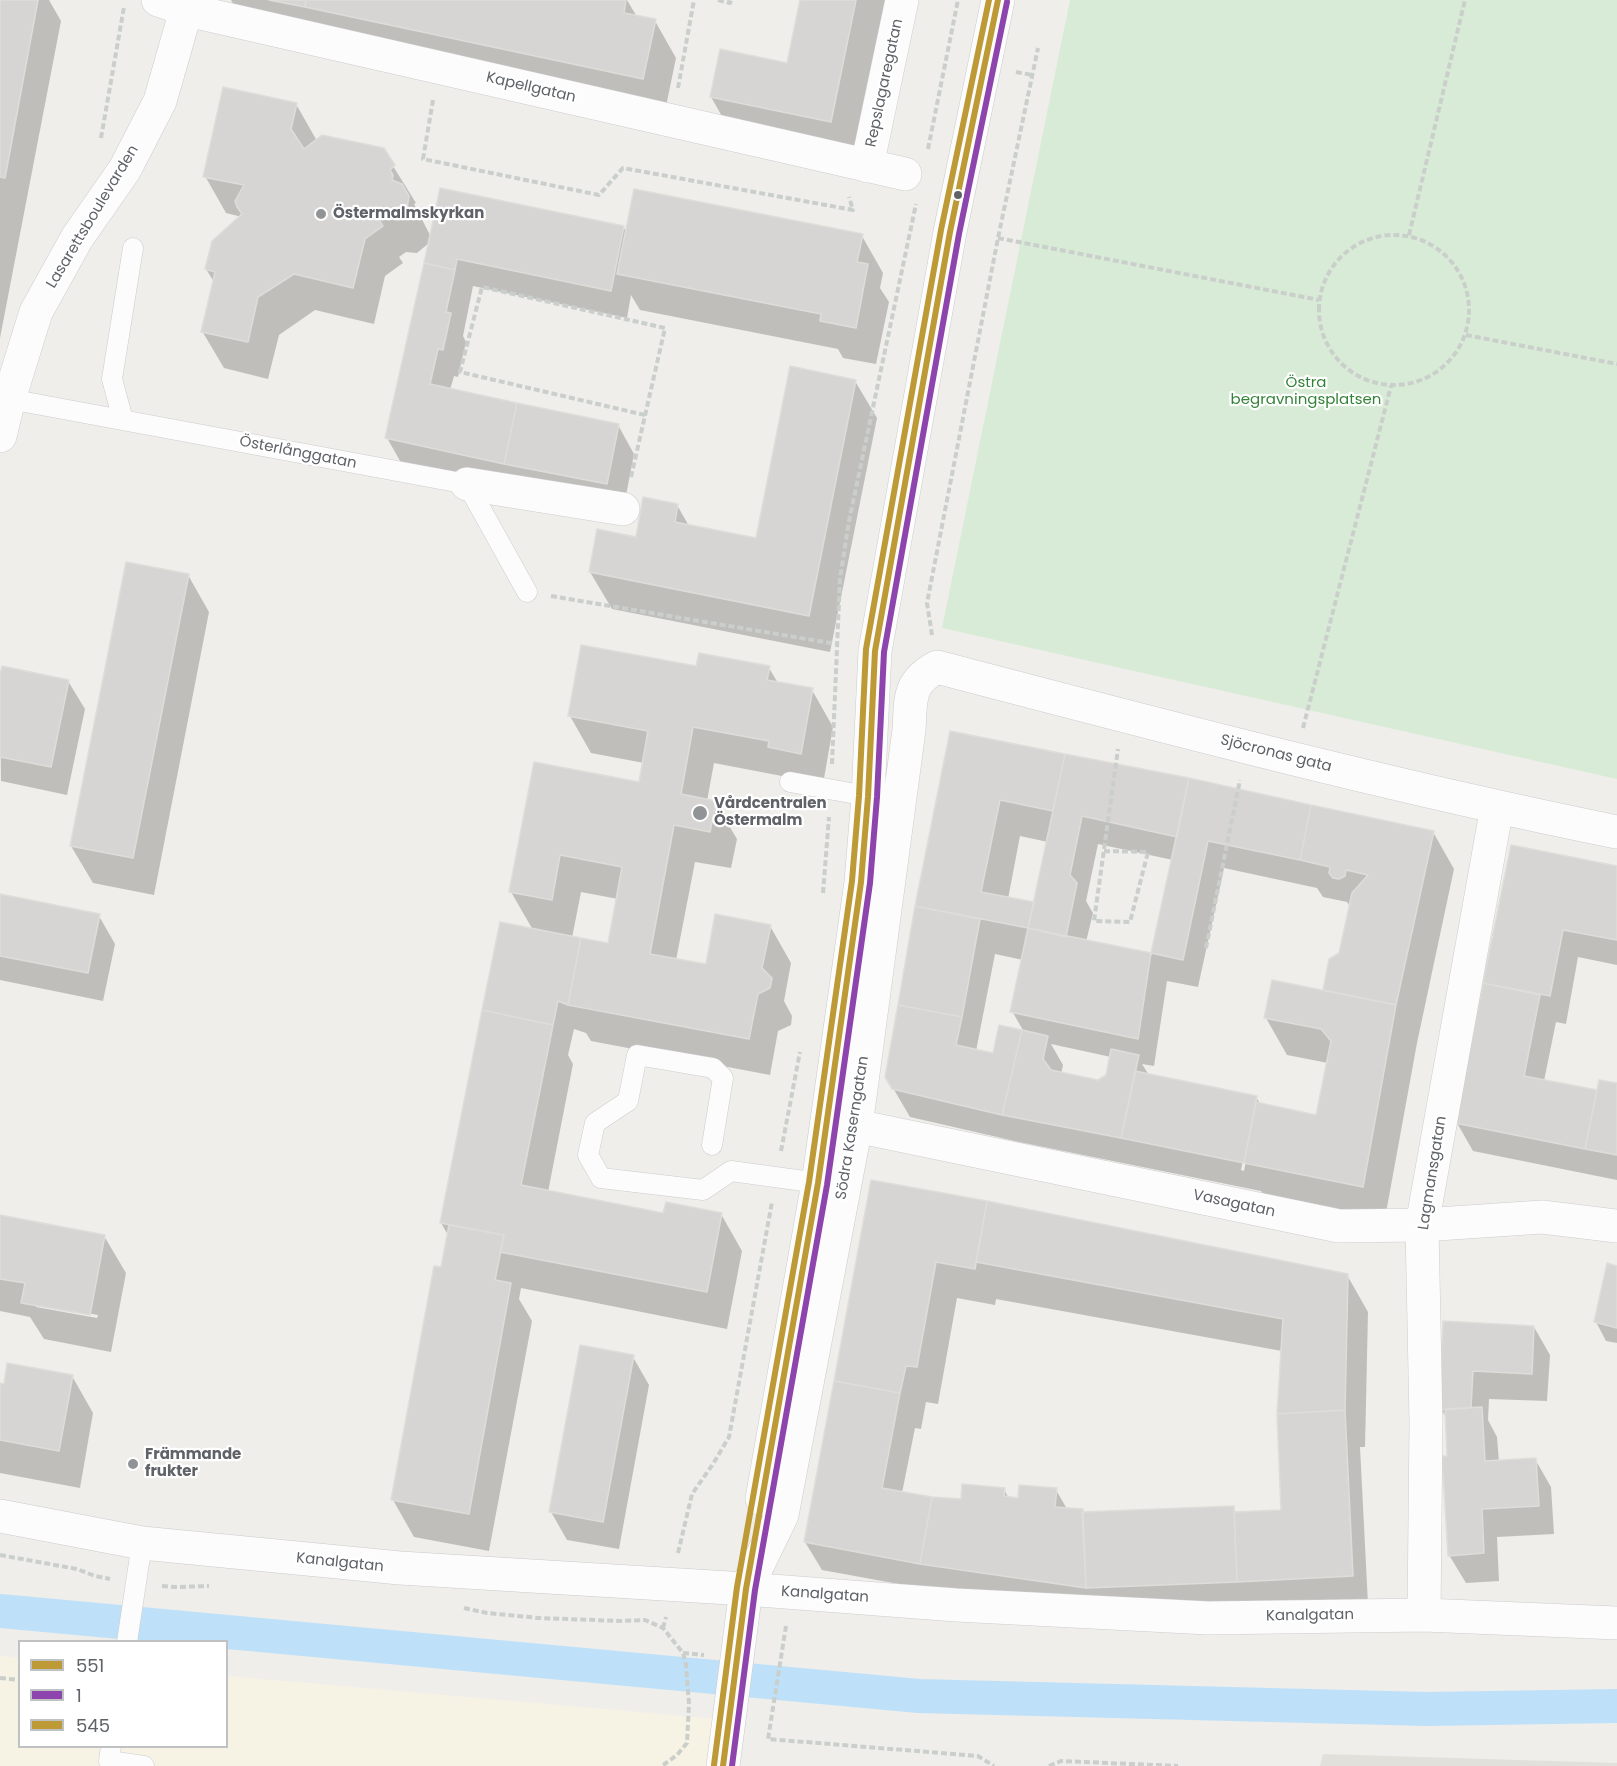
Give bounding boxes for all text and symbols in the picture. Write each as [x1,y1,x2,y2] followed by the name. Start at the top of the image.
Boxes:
[863,17,907,149] street label: Repslagaregatan
[484,69,578,107] street label: Kapellgatan
[43,142,143,292] street label: Lasarettsboulevarden
[952,189,964,201] unlabelled marker
[333,205,484,223] place label: Östermalmskyrkan
[314,207,328,221] marker: Östermalmskyrkan
[1231,374,1381,409] park label: Östra begravningsplatsen
[238,433,358,473] street label: Österlånggatan
[1219,731,1333,777] street label: Sjöcronas gata
[714,795,827,830] place label: Vårdcentralen Östermalm
[691,804,709,822] marker: Vårdcentralen Östermalm
[833,1055,873,1201] street label: Södra Kaserngatan
[1415,1115,1451,1231] street label: Lagmansgatan
[1191,1186,1277,1222] street label: Vasagatan
[145,1446,241,1481] place label: Främmande frukter
[126,1457,140,1471] marker: Främmande frukter
[295,1549,385,1577] street label: Kanalgatan
[780,1583,870,1607] street label: Kanalgatan
[1266,1606,1354,1626] street label: Kanalgatan
[18,1640,228,1748] legend
[76,1653,104,1678] text: 551
[76,1683,82,1708] text: 1
[76,1713,110,1738] text: 545

